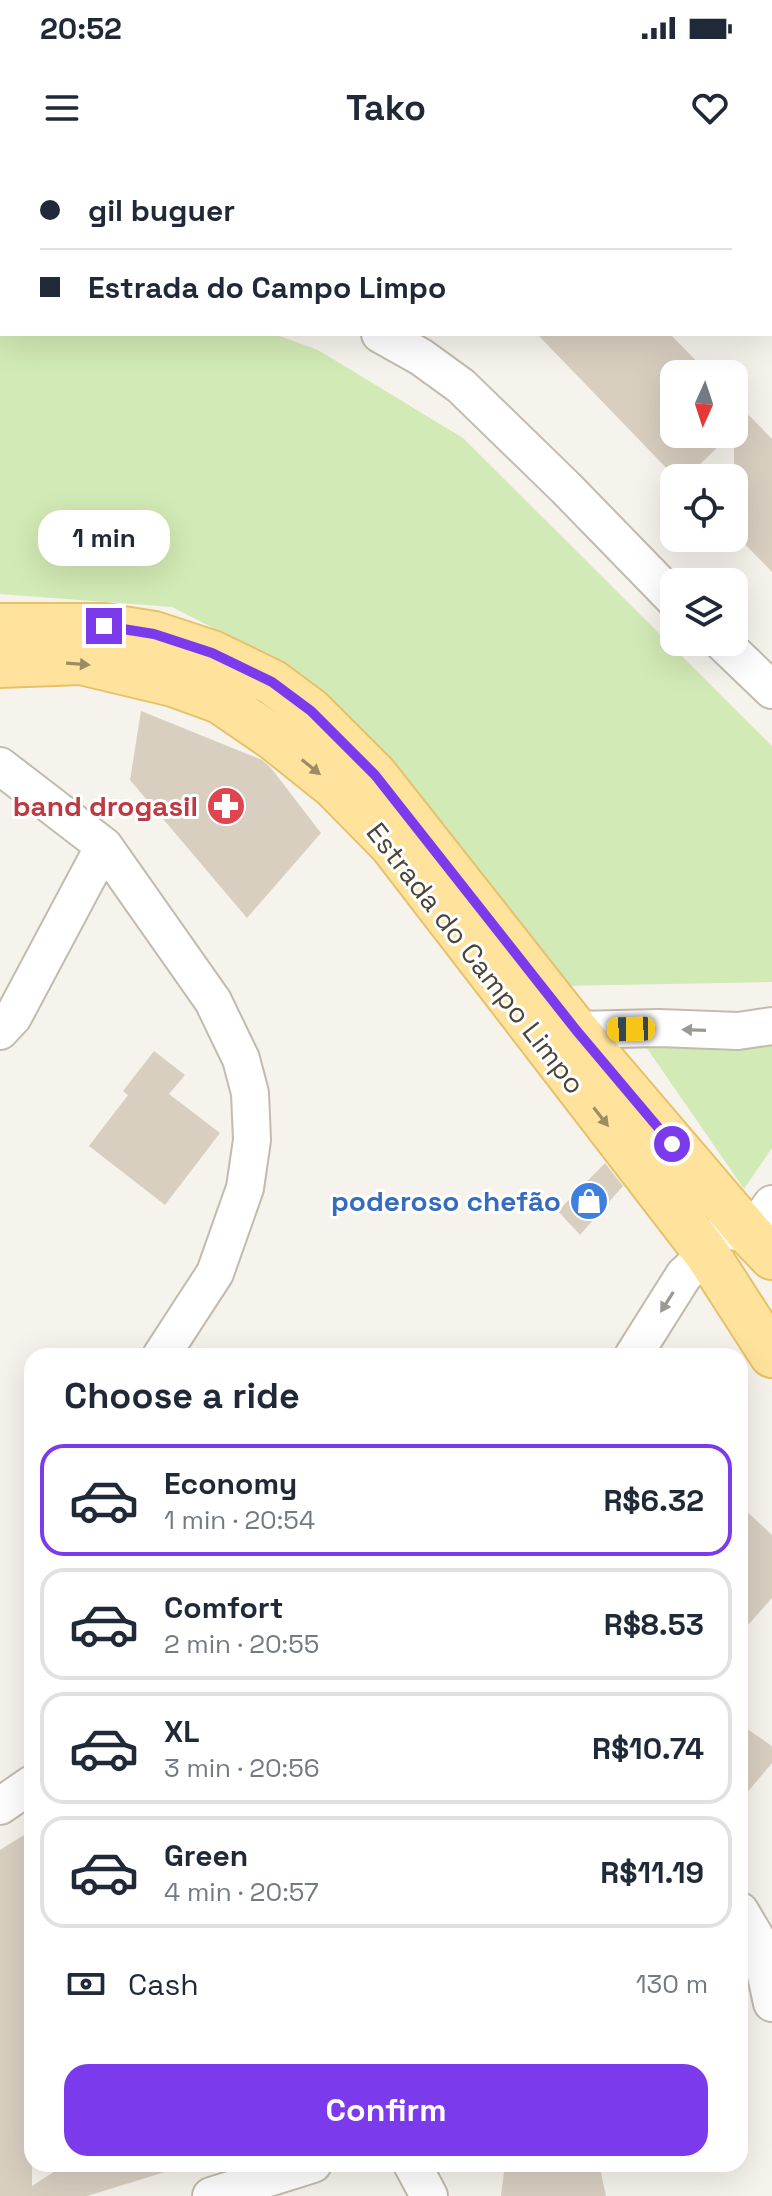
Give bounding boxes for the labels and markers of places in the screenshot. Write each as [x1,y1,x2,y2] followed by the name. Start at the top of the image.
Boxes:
[205,785,247,827] pharmacy icon: band drogasil
[13,788,198,824] place label: band drogasil
[568,1180,610,1222] shop icon: poderoso chefão
[331,1183,561,1219] place label: poderoso chefão

